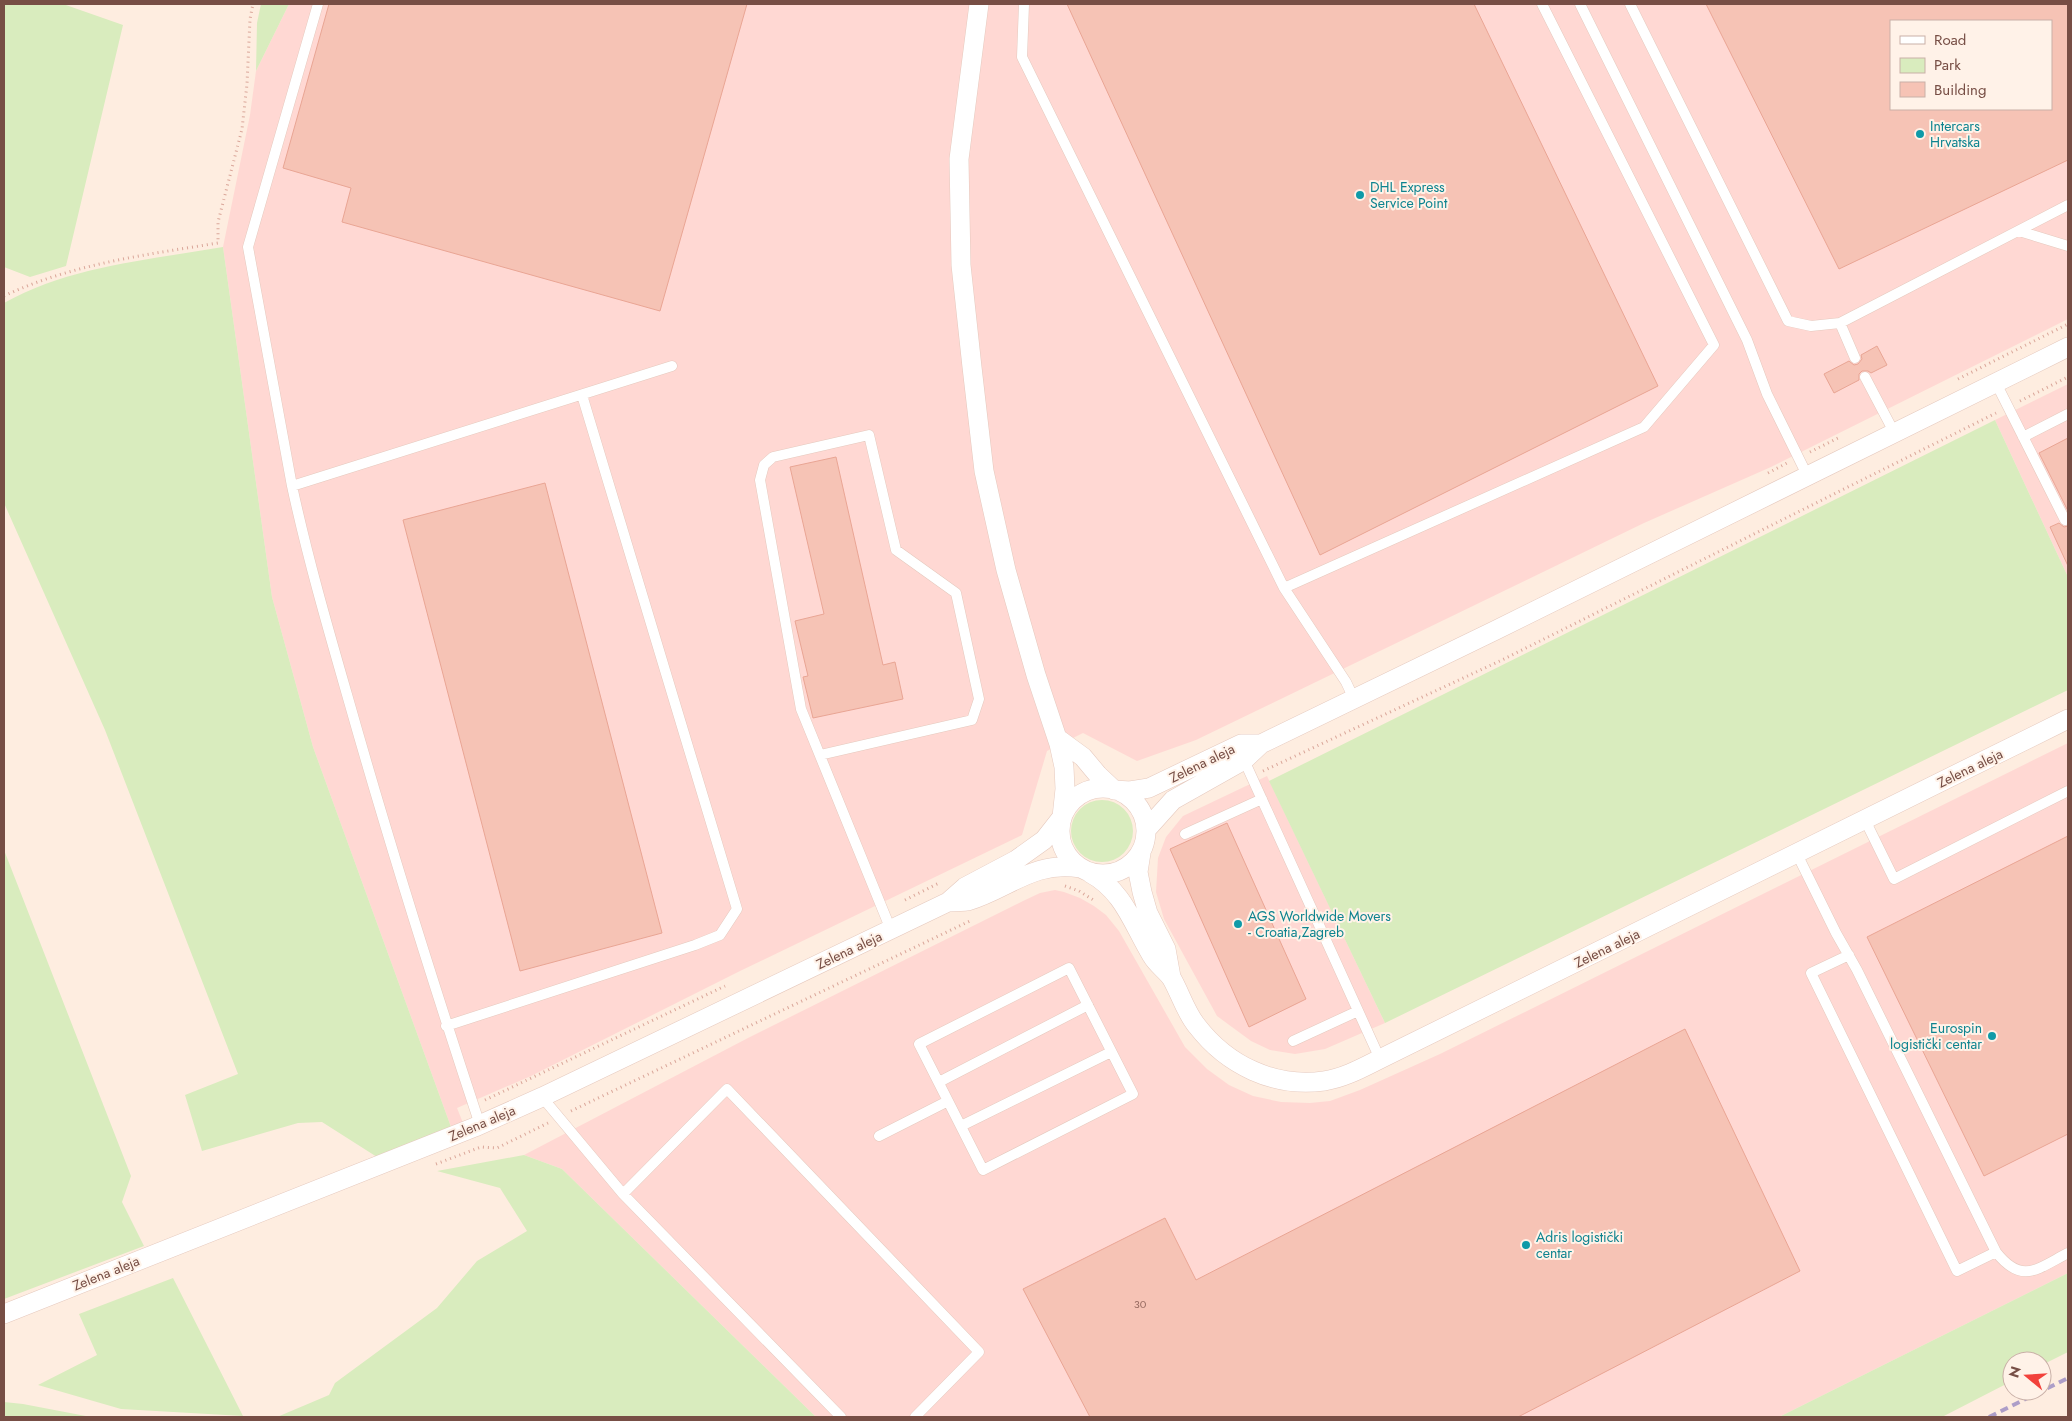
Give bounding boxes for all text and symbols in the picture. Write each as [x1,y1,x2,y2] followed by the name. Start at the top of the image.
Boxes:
[1890,20,2052,110] legend
[1934,29,1966,51] text: Road
[1934,54,1961,76] text: Park
[1934,79,1986,101] text: Building
[1930,116,1980,152] place label: Intercars Hrvatska
[1914,128,1926,140] marker: Intercars Hrvatska
[1370,177,1448,213] place label: DHL Express Service Point
[1354,189,1366,201] marker: DHL Express Service Point
[1166,739,1238,787] street label: Zelena aleja
[1934,744,2006,792] street label: Zelena aleja
[1248,906,1391,942] place label: AGS Worldwide Movers - Croatia,Zagreb
[1232,918,1244,930] marker: AGS Worldwide Movers - Croatia,Zagreb
[1571,924,1643,972] street label: Zelena aleja
[813,926,885,974] street label: Zelena aleja
[1890,1018,1982,1054] place label: Eurospin logistički centar
[1986,1030,1998,1042] marker: Eurospin logistički centar
[446,1100,518,1146] street label: Zelena aleja
[1536,1227,1623,1263] place label: Adris logistički centar
[1520,1239,1532,1251] marker: Adris logistički centar
[70,1251,142,1295] street label: Zelena aleja
[1134,1296,1147,1312] house number: 30
[2002,1351,2052,1401] north arrow
[2003,1364,2026,1380] text: N

